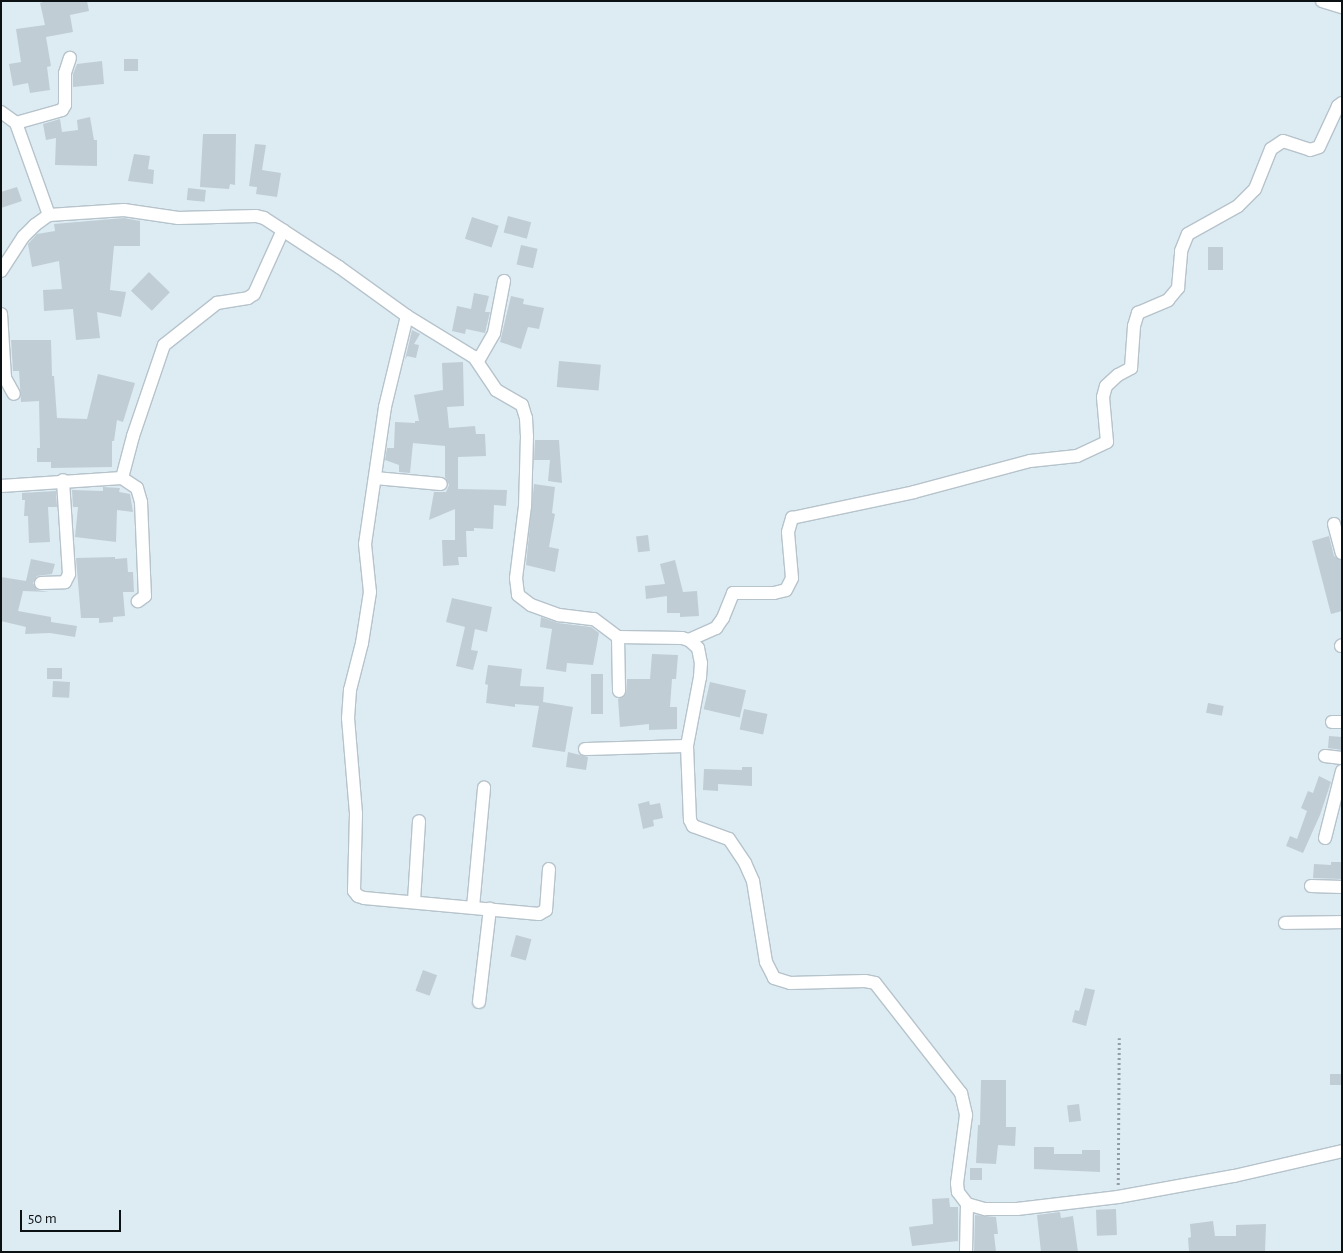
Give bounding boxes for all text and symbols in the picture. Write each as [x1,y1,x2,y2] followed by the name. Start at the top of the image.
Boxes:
[22,1200,124,1232] scale bar
[28,1211,57,1226] text: 50 m

